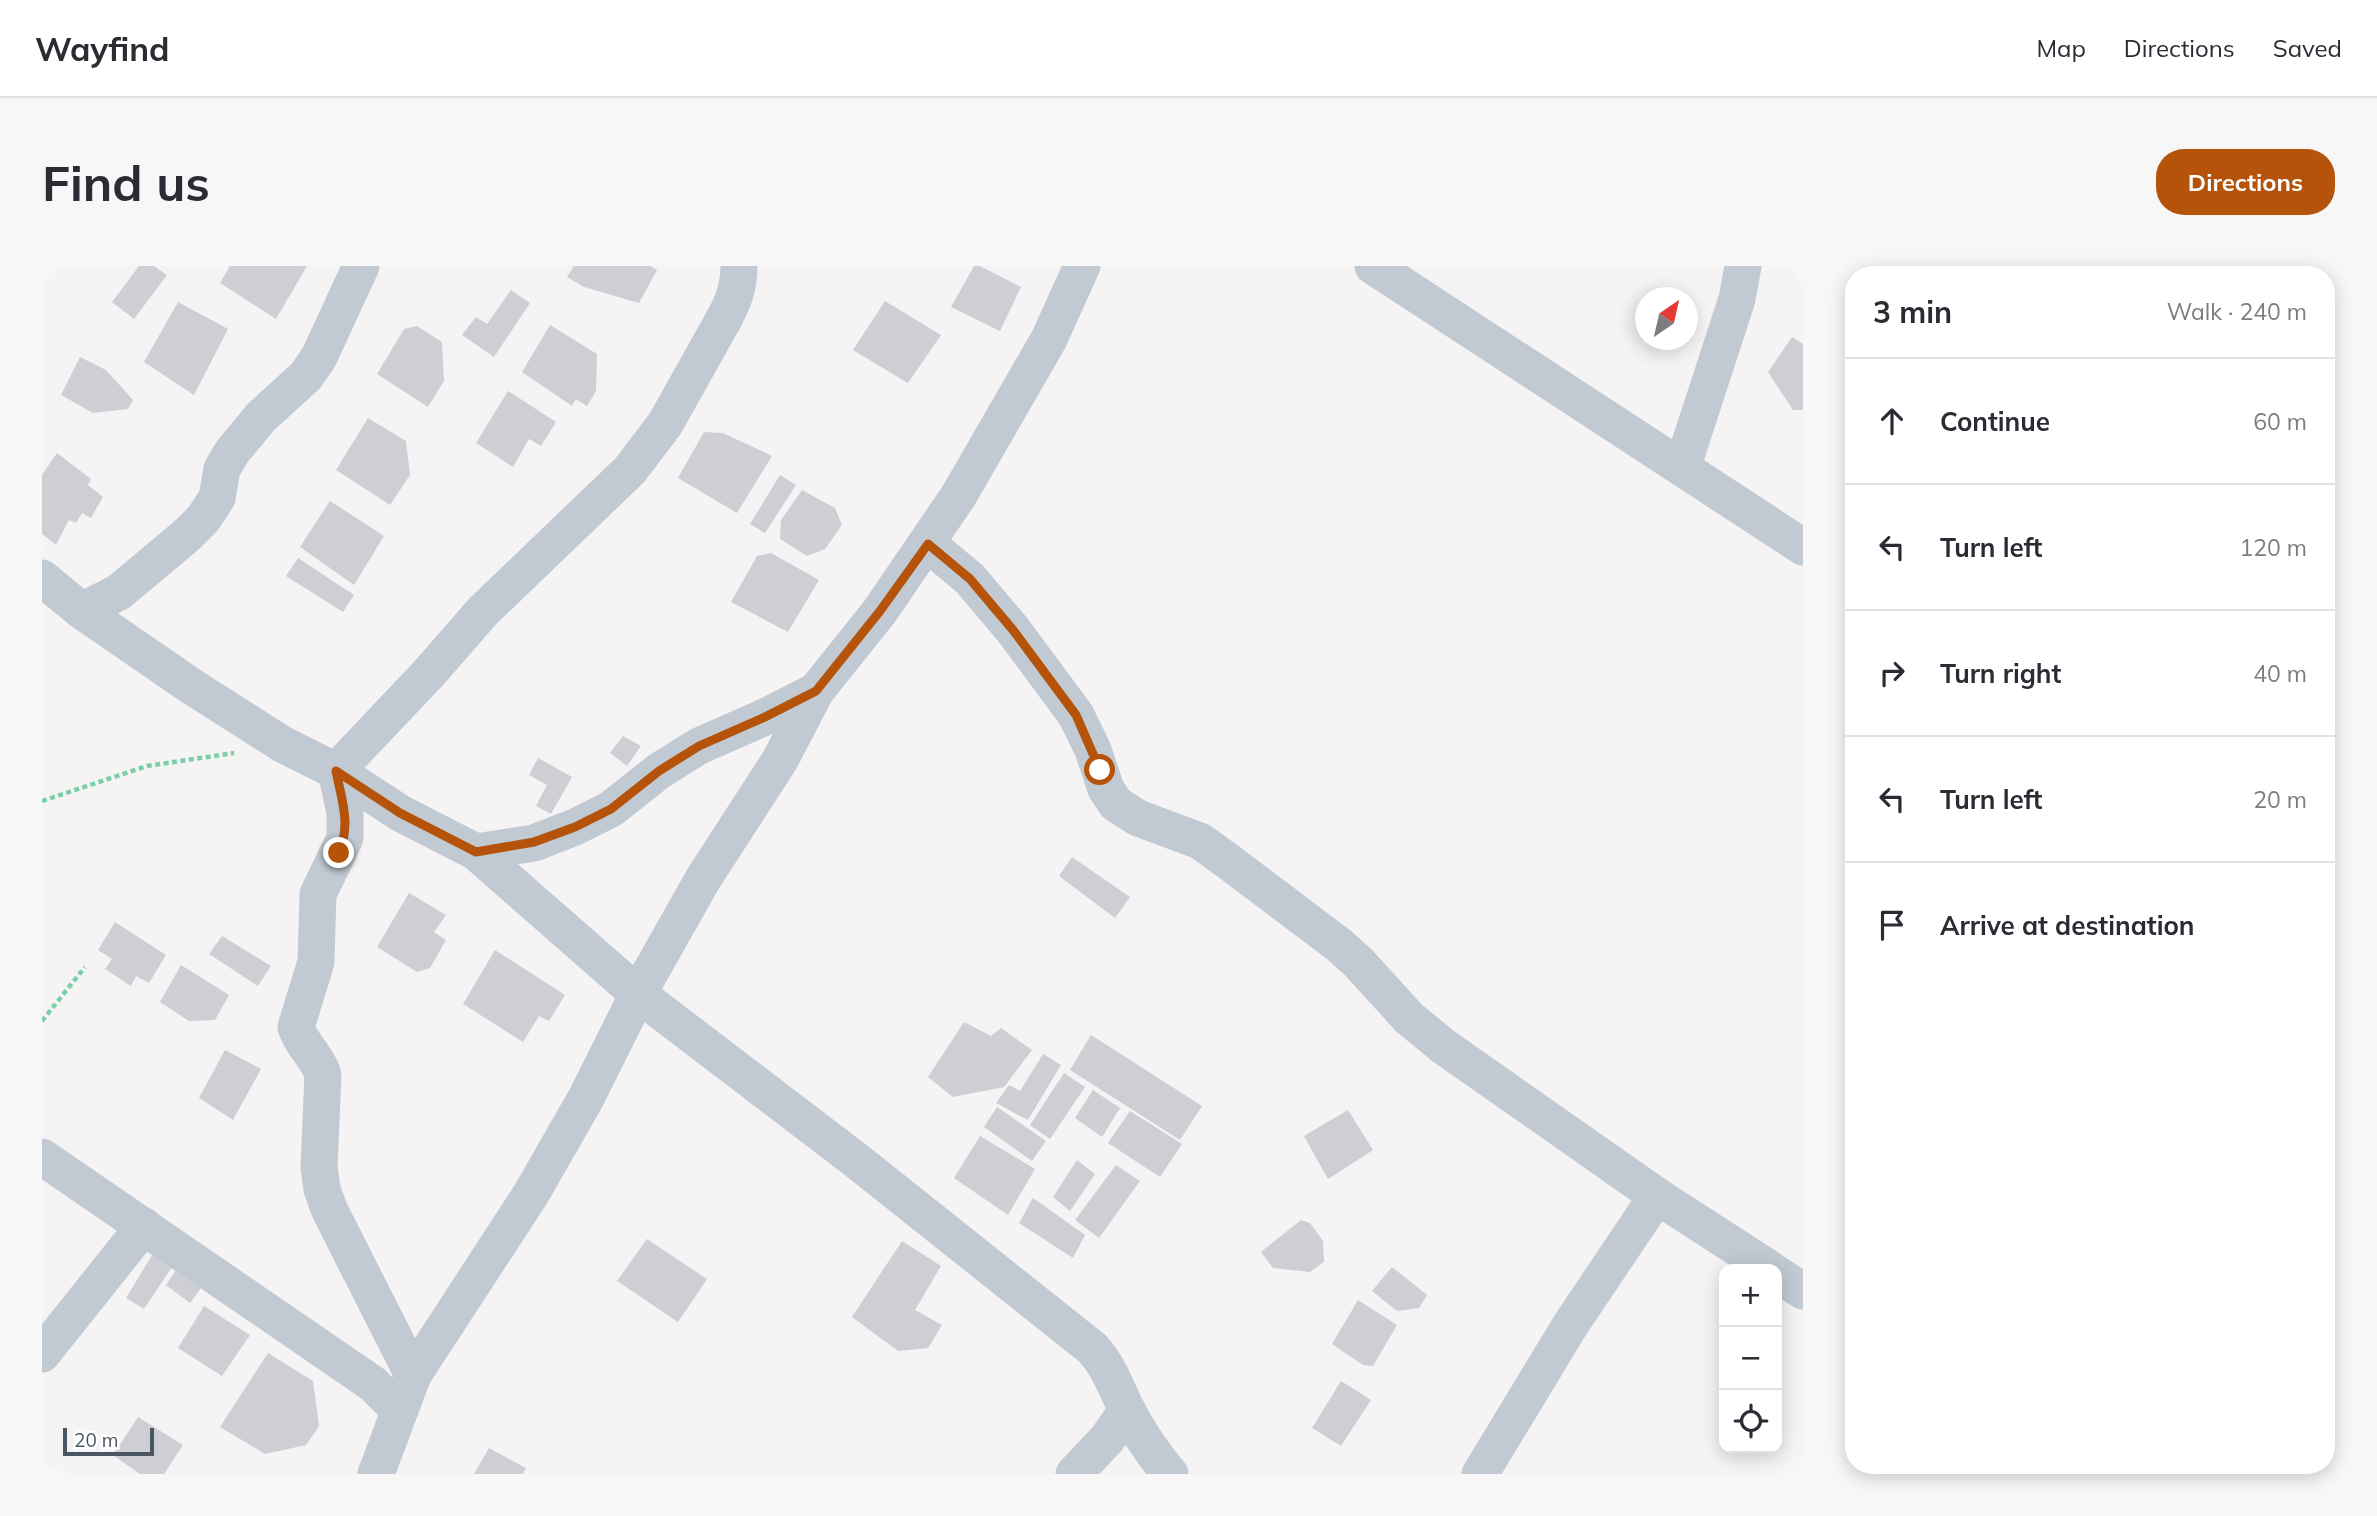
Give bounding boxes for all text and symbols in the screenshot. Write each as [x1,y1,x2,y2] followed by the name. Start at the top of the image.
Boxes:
[35,28,170,69] text: Wayfind
[2036,33,2086,63] text: Map
[2124,33,2235,63] text: Directions
[2273,33,2342,63] text: Saved
[2156,149,2335,215] button: Directions
[42,152,210,213] text: Find us
[1635,287,1698,350] north arrow
[1873,293,1952,331] text: 3 min
[2167,297,2307,326] text: Walk · 240 m
[1873,402,1911,440] icon: ahead
[1940,405,2050,438] text: Continue
[2253,407,2307,436] text: 60 m
[1873,528,1911,566] icon: left
[1940,531,2042,564] text: Turn left
[2239,533,2307,562] text: 120 m
[1873,654,1911,692] icon: right
[1940,657,2061,690] text: Turn right
[2253,659,2307,688] text: 40 m
[1084,754,1115,785] route start
[1873,780,1911,818] icon: left
[1940,783,2042,816] text: Turn left
[2253,785,2307,814] text: 20 m
[323,837,354,868] route end
[1873,906,1911,944] icon: arrive
[1940,909,2195,942] text: Arrive at destination
[1719,1264,1782,1453] map controls
[1719,1264,1782,1327] button: +
[1719,1327,1782,1390] button: −
[1719,1390,1782,1453] button: locate
[63,1425,154,1457] scale bar
[74,1428,118,1452] text: 20 m

